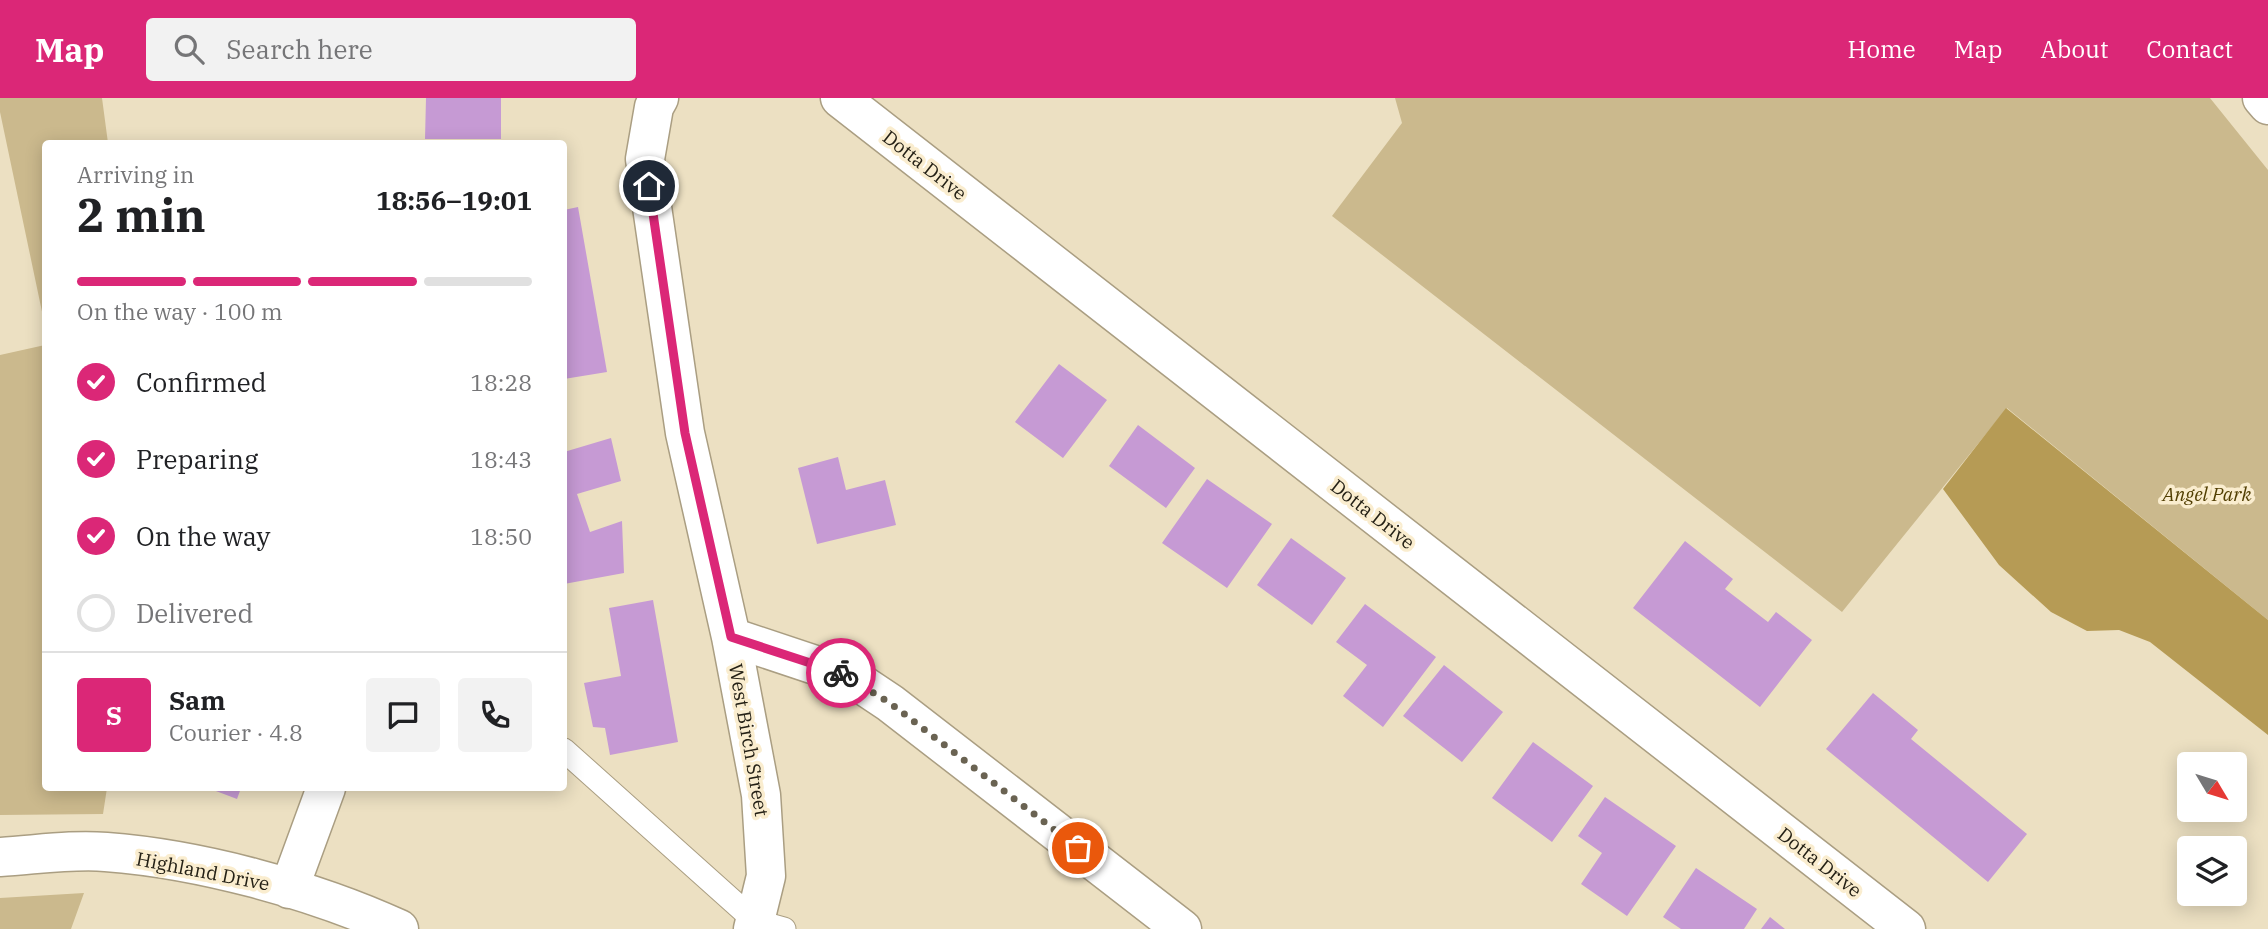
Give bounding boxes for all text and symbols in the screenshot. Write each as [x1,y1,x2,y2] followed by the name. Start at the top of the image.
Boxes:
[146,18,636,81] search box
[35,28,104,71] text: Map
[170,30,208,68] icon: search
[226,32,373,66] text: Search here
[1848,33,1916,65] text: Home
[1954,33,2002,65] text: Map
[2040,33,2108,65] text: About
[2146,33,2233,65] text: Contact
[878,125,972,205] street label: Dotta Drive
[619,156,679,216] pin
[77,159,194,189] text: Arriving in
[630,167,668,205] icon: home
[376,183,532,217] text: 18:56–19:01
[77,185,206,245] text: 2 min
[77,296,283,326] text: On the way · 100 m
[77,363,115,401] icon: check
[136,365,267,399] text: Confirmed
[470,367,532,397] text: 18:28
[77,440,115,478] icon: check
[136,442,258,476] text: Preparing
[470,444,532,474] text: 18:43
[1326,474,1420,554] street label: Dotta Drive
[2160,482,2252,506] park label: Angel Park
[77,517,115,555] icon: check
[136,519,270,553] text: On the way
[470,521,532,551] text: 18:50
[136,596,253,630] text: Delivered
[806,638,876,708] courier
[822,654,860,692] icon: bike
[724,662,774,818] street label: West Birch Street
[366,678,440,752] button: chat
[458,678,532,752] button: phone
[169,683,225,717] text: Sam
[106,698,122,732] text: S
[169,717,303,747] text: Courier · 4.8
[2177,752,2247,822] north arrow
[2177,752,2247,906] map controls
[1048,818,1108,878] pin
[1773,822,1867,902] street label: Dotta Drive
[1059,829,1097,867] icon: bag
[2177,836,2247,906] button: layers
[134,846,272,896] street label: Highland Drive

